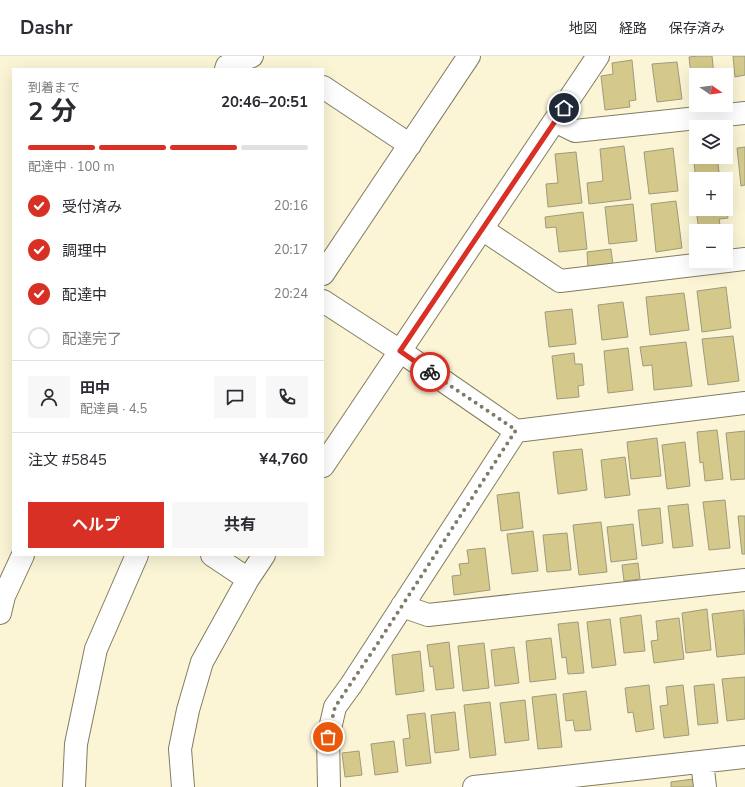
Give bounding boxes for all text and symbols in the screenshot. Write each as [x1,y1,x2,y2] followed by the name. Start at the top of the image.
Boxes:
[20,15,73,41] text: Dashr
[569,19,597,38] text: 地図
[619,19,647,38] text: 経路
[669,19,725,38] text: 保存済み
[689,68,733,112] north arrow
[689,68,733,268] map controls
[28,79,80,97] text: 到着まで
[547,91,581,125] pin
[221,92,308,112] text: 20:46–20:51
[28,94,77,129] text: 2 分
[553,97,575,119] icon: home
[689,120,733,164] button: layers
[28,158,115,176] text: 配達中 · 100 m
[689,172,733,216] button: +
[28,195,50,217] icon: check
[62,197,122,217] text: 受付済み
[274,197,308,215] text: 20:16
[689,224,733,268] button: −
[28,239,50,261] icon: check
[62,241,107,261] text: 調理中
[274,241,308,259] text: 20:17
[28,283,50,305] icon: check
[62,285,107,305] text: 配達中
[274,285,308,303] text: 20:24
[62,329,122,349] text: 配達完了
[410,352,450,392] courier
[419,361,441,383] icon: bike
[28,376,70,418] button: person
[214,376,256,418] button: chat
[266,376,308,418] button: phone
[80,378,110,398] text: 田中
[80,400,147,418] text: 配達員 · 4.5
[259,449,308,469] text: ¥4,760
[28,450,107,470] text: 注文 #5845
[28,502,164,548] button: ヘルプ
[172,502,308,548] button: 共有
[311,720,345,754] pin
[317,726,339,748] icon: bag

